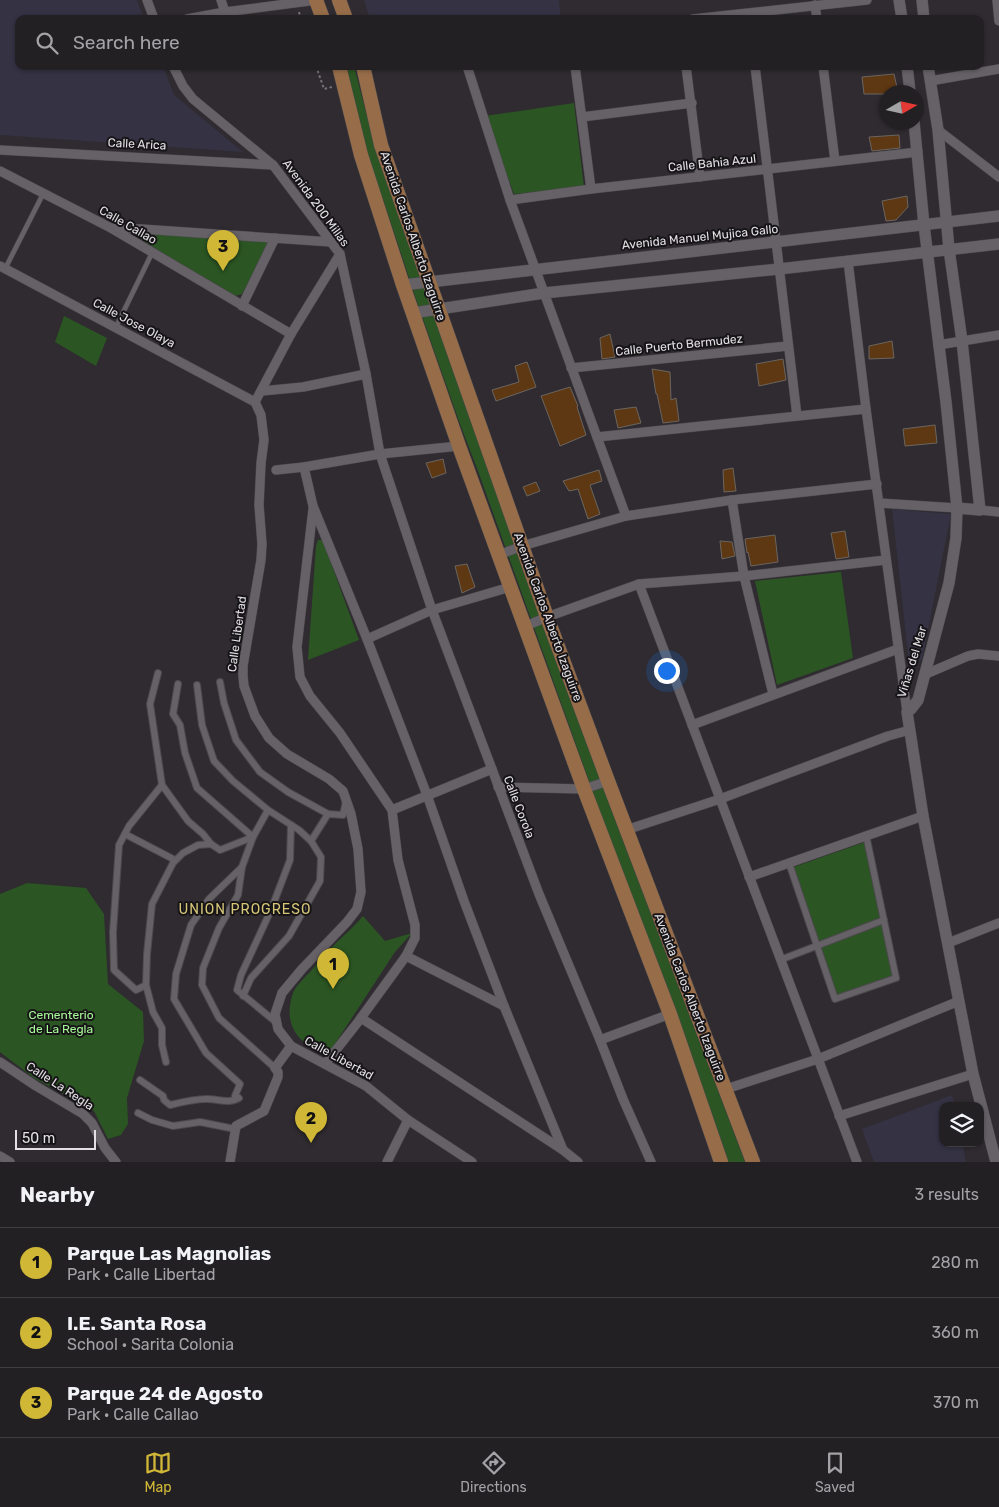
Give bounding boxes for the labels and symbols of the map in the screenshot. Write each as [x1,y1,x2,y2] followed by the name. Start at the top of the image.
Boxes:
[879,85,924,130] north arrow
[107,135,167,153] street label: Calle Arica
[377,149,449,323] street label: Avenida Carlos Alberto Izaguirre
[667,151,757,175] street label: Calle Bahia Azul
[280,157,352,249] street label: Avenida 200 Millas
[97,203,159,247] street label: Calle Callao
[621,222,779,252] street label: Avenida Manuel Mujica Gallo
[207,230,239,271] pin: 3
[91,295,177,351] street label: Calle Jose Olaya
[615,331,743,359] street label: Calle Puerto Bermudez
[511,531,585,703] street label: Avenida Carlos Alberto Izaguirre
[225,595,249,673] street label: Calle Libertad
[894,624,930,699] street label: Viñas del Mar
[654,658,680,684] your location
[501,774,537,840] street label: Calle Corola
[178,901,312,918] district label: UNION PROGRESO
[652,911,729,1083] street label: Avenida Carlos Alberto Izaguirre
[317,948,349,989] pin: 1
[28,1008,94,1036] park label: Cementerio de La Regla
[302,1033,376,1083] street label: Calle Libertad
[24,1059,96,1113] street label: Calle La Regla
[295,1102,327,1143] pin: 2
[15,1127,96,1150] scale bar

